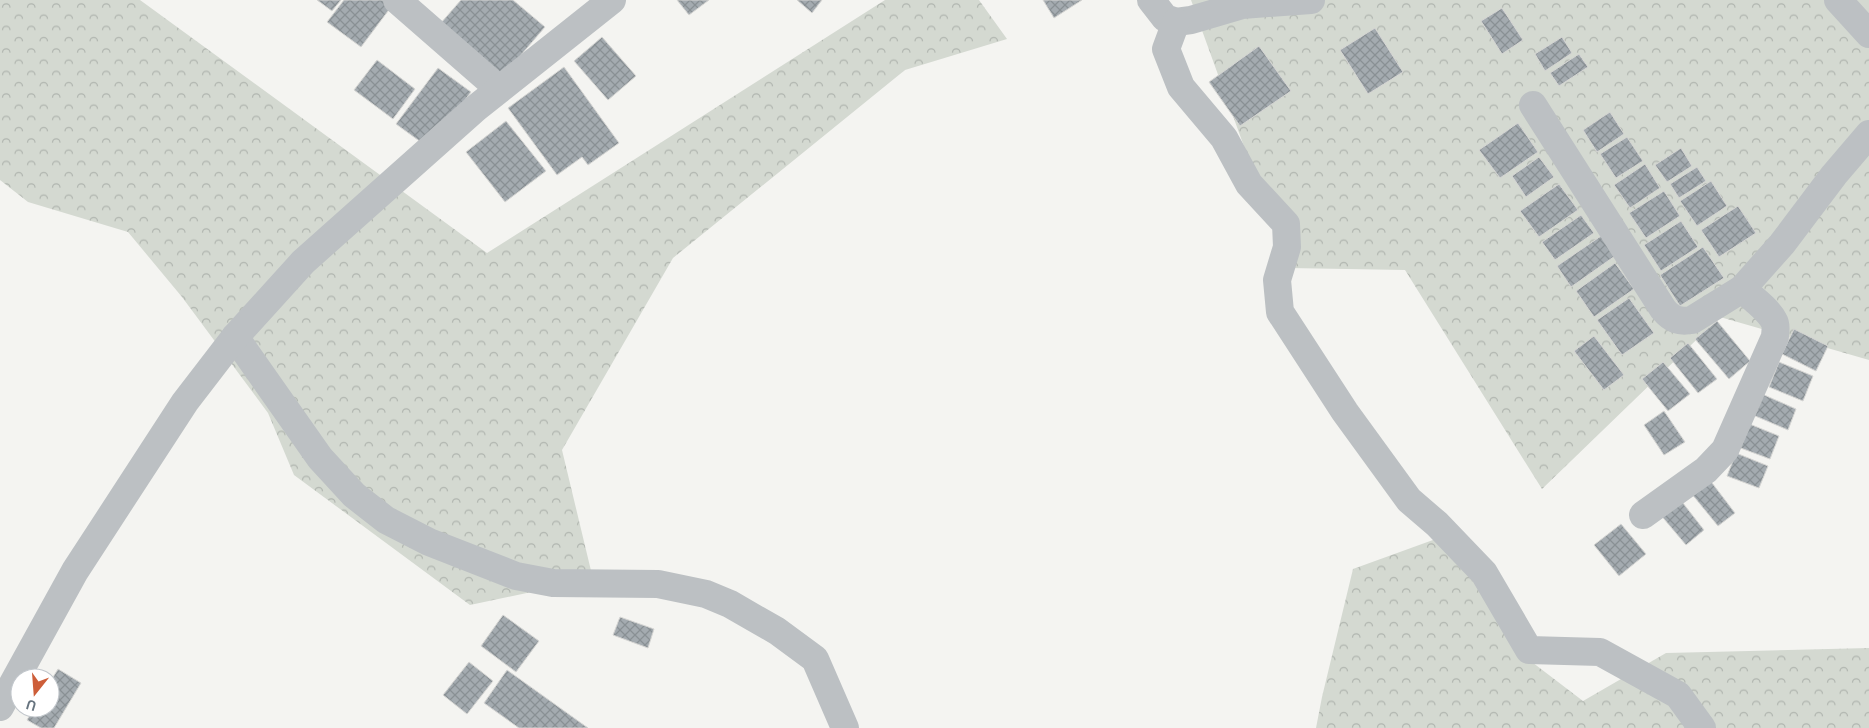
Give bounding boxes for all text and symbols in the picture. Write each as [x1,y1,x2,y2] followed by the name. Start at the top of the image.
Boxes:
[10,668,60,718] north arrow
[24,695,38,715] text: U

